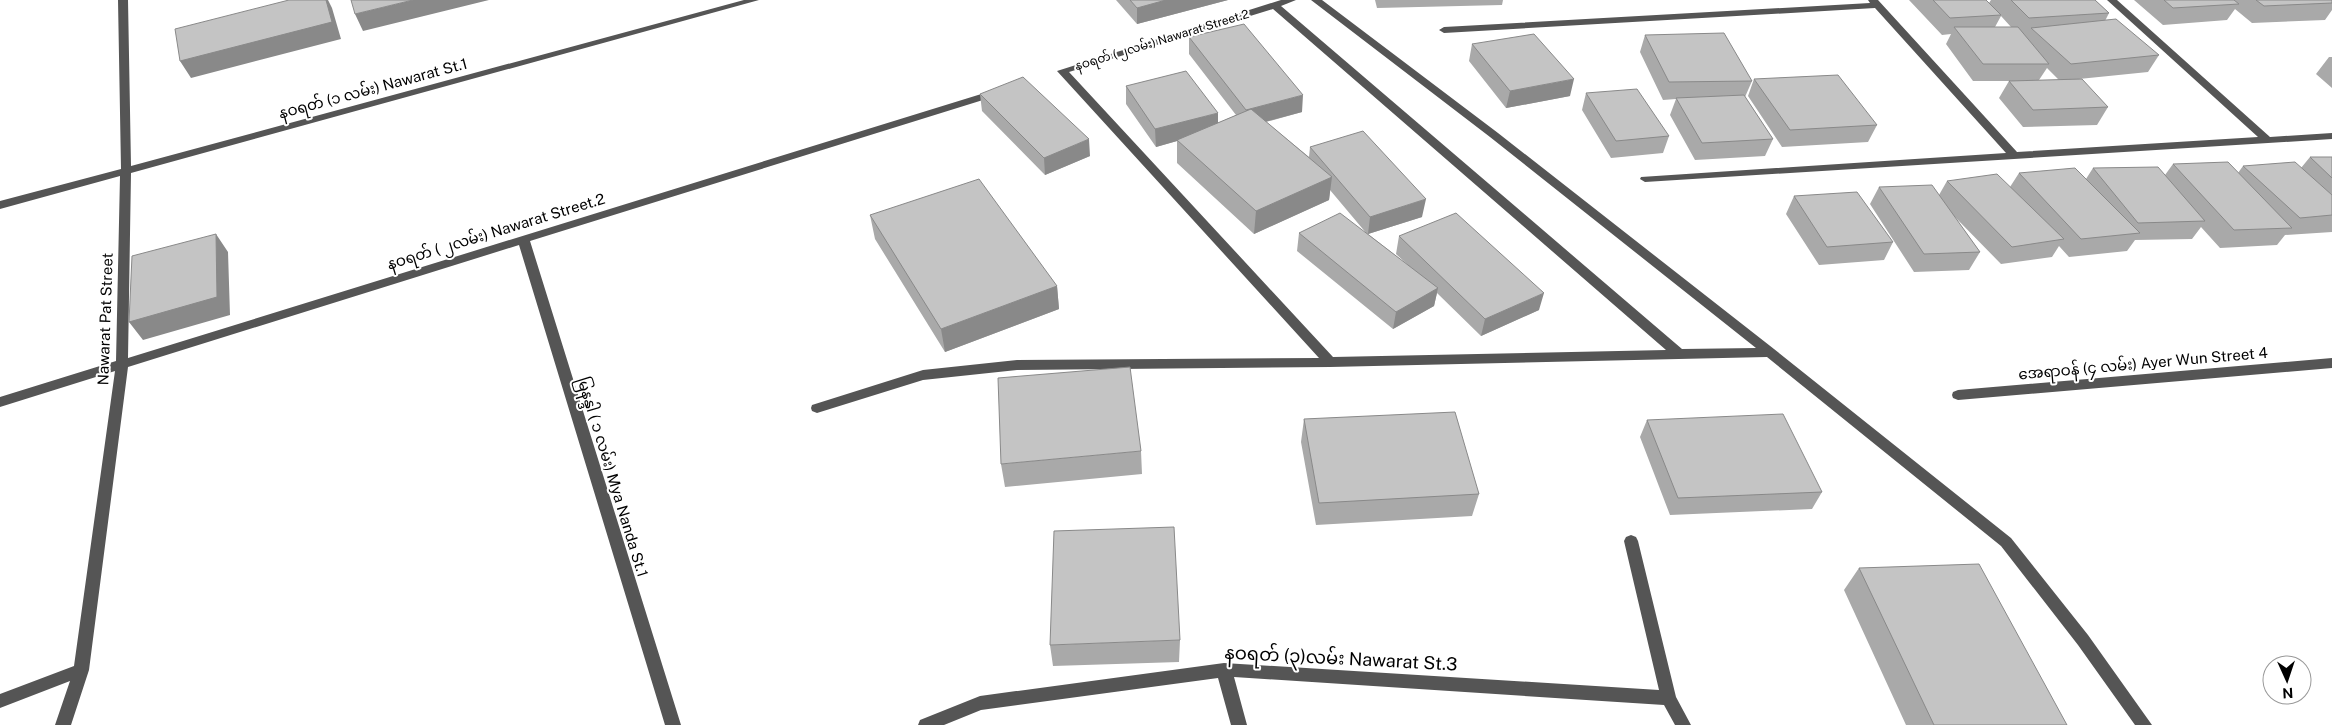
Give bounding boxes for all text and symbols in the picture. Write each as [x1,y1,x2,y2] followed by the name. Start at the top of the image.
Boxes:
[1073,5,1252,76] street label: နဝရတ် ( ၂လမ်း) Nawarat Street.2
[276,54,470,125] street label: နဝရတ် (၁ လမ်း) Nawarat St.1
[385,189,608,276] street label: နဝရတ် ( ၂လမ်း) Nawarat Street.2
[94,252,116,386] street label: Nawarat Pat Street
[2018,343,2269,386] street label: အေရာဝန် (၄ လမ်း) Ayer Wun Street 4
[570,375,653,580] street label: မြနန္ဒါ ( ၁ လမ်း) Mya Nanda St.1
[1224,639,1458,680] street label: နဝရတ် (၃)လမ်း Nawarat St.3
[2262,655,2312,705] north arrow
[2282,685,2294,701] text: N

